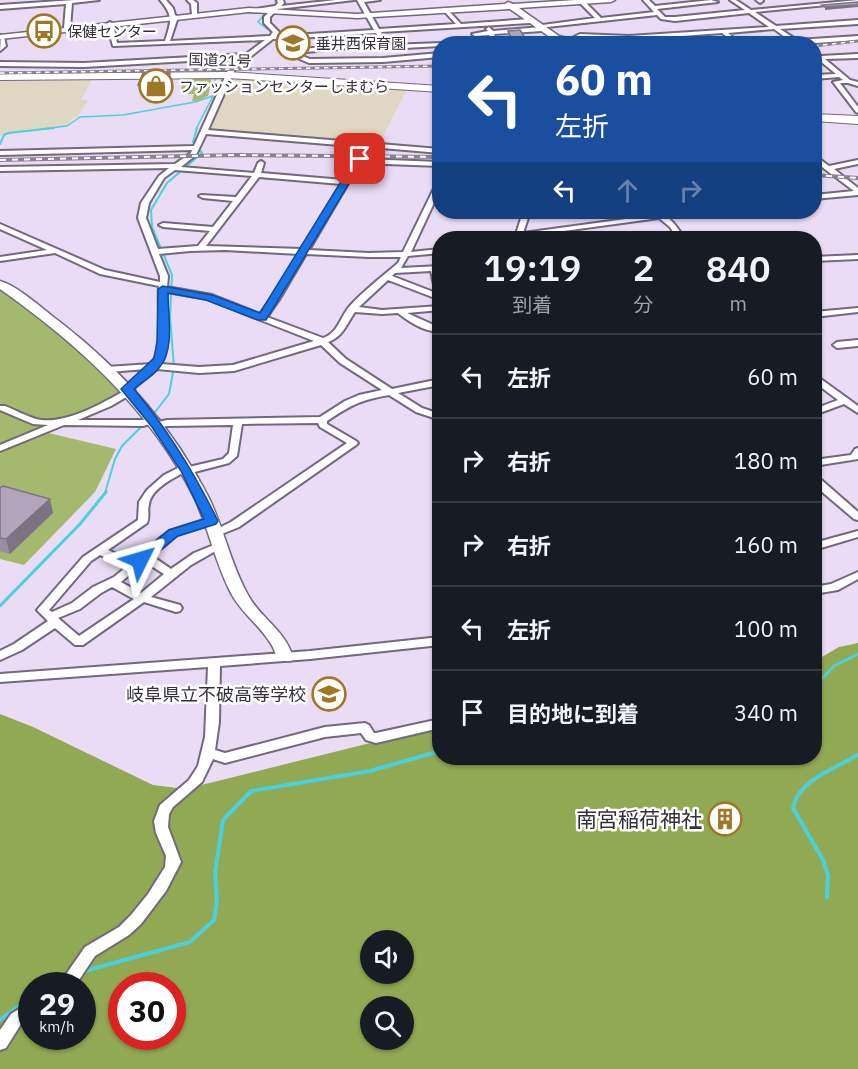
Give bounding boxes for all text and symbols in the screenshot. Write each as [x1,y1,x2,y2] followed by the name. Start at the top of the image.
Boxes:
[26,13,62,49] bus stop icon: 保健センター
[67,22,157,41] place label: 保健センター
[275,25,311,61] school or university icon: 垂井西保育園
[316,34,406,53] place label: 垂井西保育園
[188,49,252,71] street label: 国道21号
[555,52,653,107] text: 60 m
[456,60,534,138] icon: left
[138,68,174,104] shop icon: ファッションセンターしまむら
[179,77,389,96] place label: ファッションセンターしまむら
[555,108,609,143] text: 左折
[334,133,385,184] pin
[343,142,376,175] icon: arrive
[548,174,581,207] icon: left
[611,174,644,207] icon: ahead
[674,174,707,207] icon: right
[483,244,581,291] text: 19:19
[633,244,654,291] text: 2
[706,245,771,292] text: 840
[729,290,747,317] text: m
[512,291,552,318] text: 到着
[634,291,654,318] text: 分
[456,360,489,393] icon: left
[747,362,798,391] text: 60 m
[507,363,551,392] text: 左折
[456,444,489,477] icon: right
[734,446,798,475] text: 180 m
[507,447,551,476] text: 右折
[108,528,172,592] position arrow
[456,528,489,561] icon: right
[734,530,798,559] text: 160 m
[507,531,551,560] text: 右折
[456,612,489,645] icon: left
[734,614,798,643] text: 100 m
[507,615,551,644] text: 左折
[311,676,347,712] school or university icon: 岐阜県立不破高等学校
[126,683,306,706] place label: 岐阜県立不破高等学校
[456,696,489,729] icon: arrive
[734,698,798,727] text: 340 m
[507,699,639,728] text: 目的地に到着
[707,801,743,837] building icon: 南宮稲荷神社
[576,805,702,833] place label: 南宮稲荷神社
[360,930,414,1050] map controls
[360,930,414,984] button: sound
[108,972,186,1050] speed limit sign: 30
[39,984,75,1023] text: 29
[360,996,414,1050] button: search
[39,1017,75,1036] text: km/h

